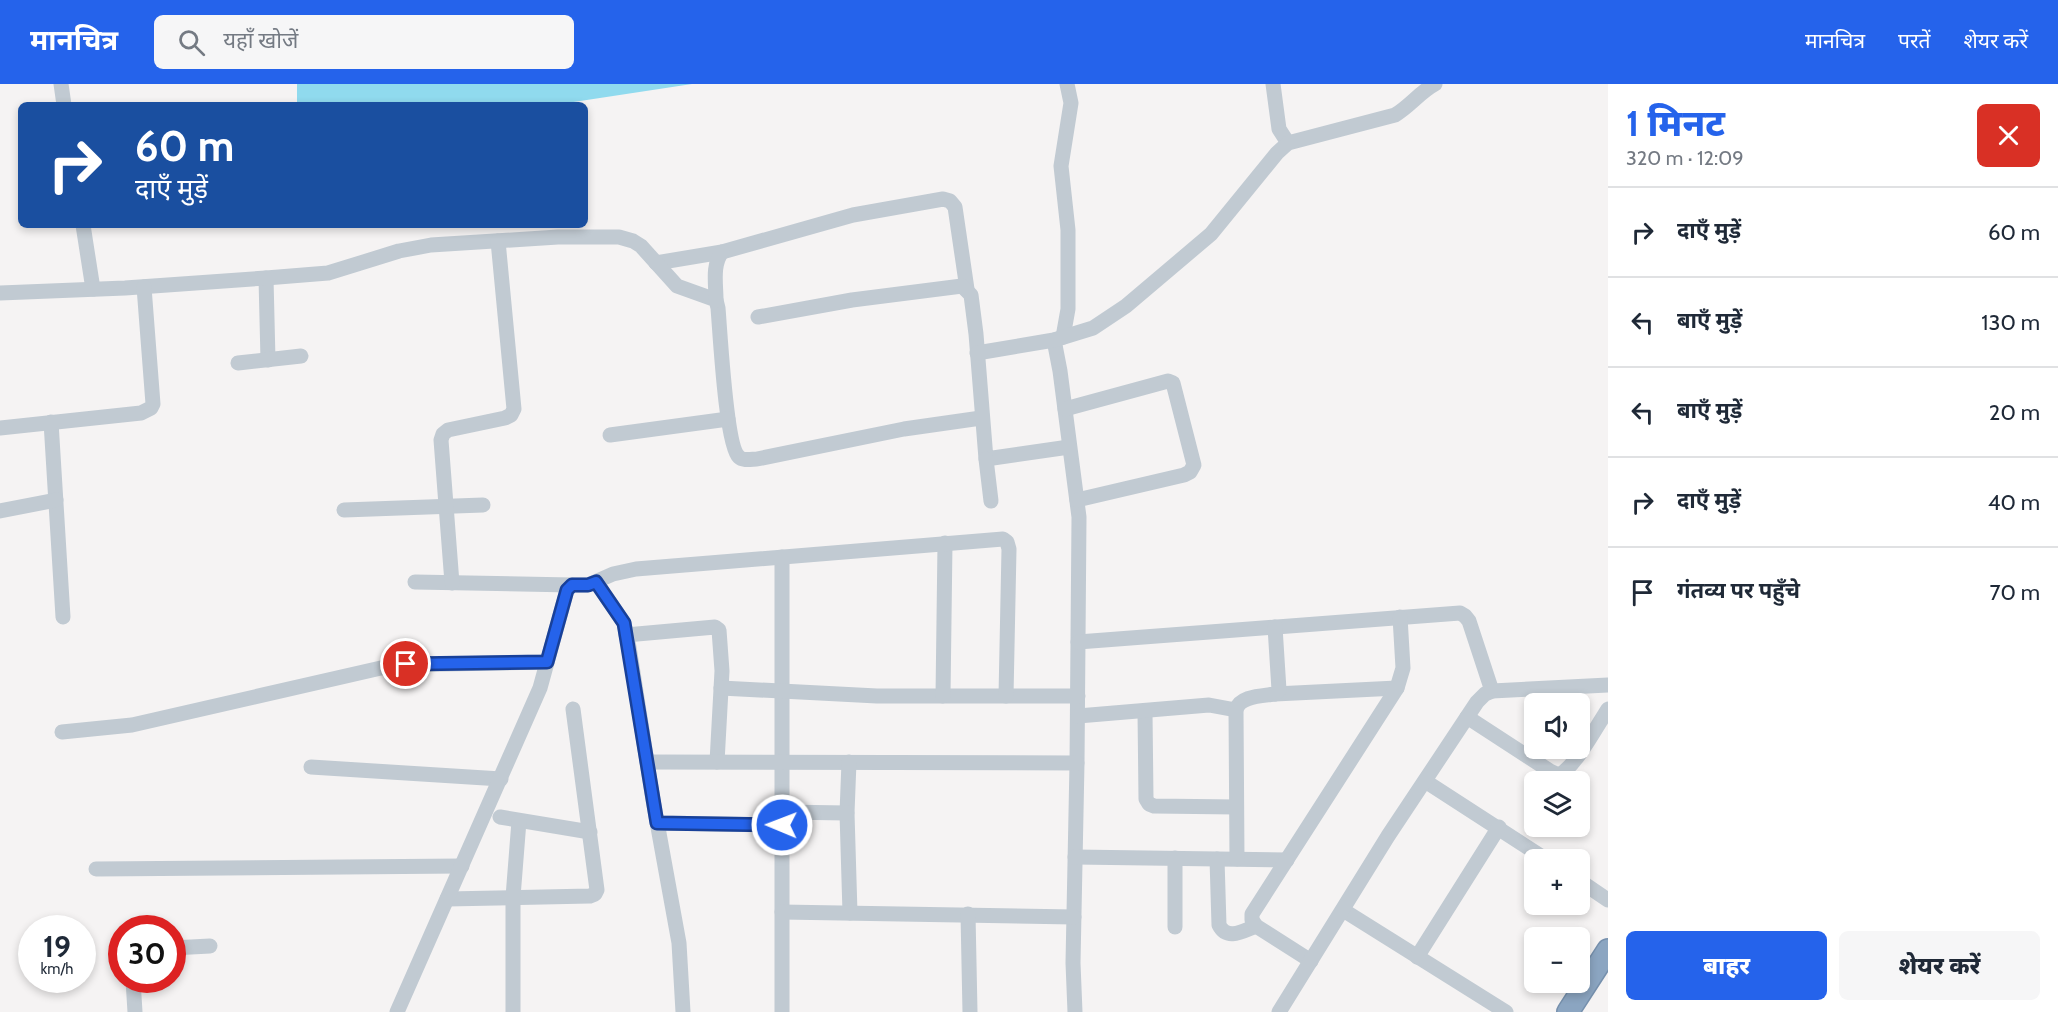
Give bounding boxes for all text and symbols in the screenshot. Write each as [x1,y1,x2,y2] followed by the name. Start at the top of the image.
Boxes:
[154,15,574,69] search box
[30,23,118,57] text: मानचित्र
[175,26,208,59] icon: search
[223,27,298,54] text: यहाँ खोजें
[1805,28,1865,53] text: मानचित्र
[1898,28,1931,53] text: परतें
[1964,28,2028,53] text: शेयर करें
[1626,101,1725,145] text: 1 मिनट
[1977,104,2040,167] button: close
[135,120,234,172] text: 60 m
[36,126,114,204] icon: right
[1626,146,1744,170] text: 320 m · 12:09
[135,172,208,205] text: दाएँ मुड़ें
[1626,216,1659,249] icon: right
[1677,217,1741,244] text: दाएँ मुड़ें
[1988,219,2040,246] text: 60 m
[1626,306,1659,339] icon: left
[1677,307,1742,334] text: बाएँ मुड़ें
[1981,309,2040,336] text: 130 m
[1626,396,1659,429] icon: left
[1677,397,1742,424] text: बाएँ मुड़ें
[1989,399,2040,426] text: 20 m
[1626,486,1659,519] icon: right
[1677,487,1741,514] text: दाएँ मुड़ें
[1988,489,2040,516] text: 40 m
[1626,576,1659,609] icon: arrive
[1677,577,1800,604] text: गंतव्य पर पहुँचे
[1990,579,2040,606] text: 70 m
[380,638,431,689] pin
[389,647,422,680] icon: arrive
[1524,693,1590,993] map controls
[1524,693,1590,759] button: sound
[1524,771,1590,837] button: layers
[750,793,814,857] position arrow
[1524,849,1590,915] button: +
[108,915,186,993] speed limit sign: 30
[1524,927,1590,993] button: −
[43,928,71,965] text: 19
[1626,931,1827,1000] button: बाहर
[1839,931,2040,1000] button: शेयर करें
[41,960,73,978] text: km/h

